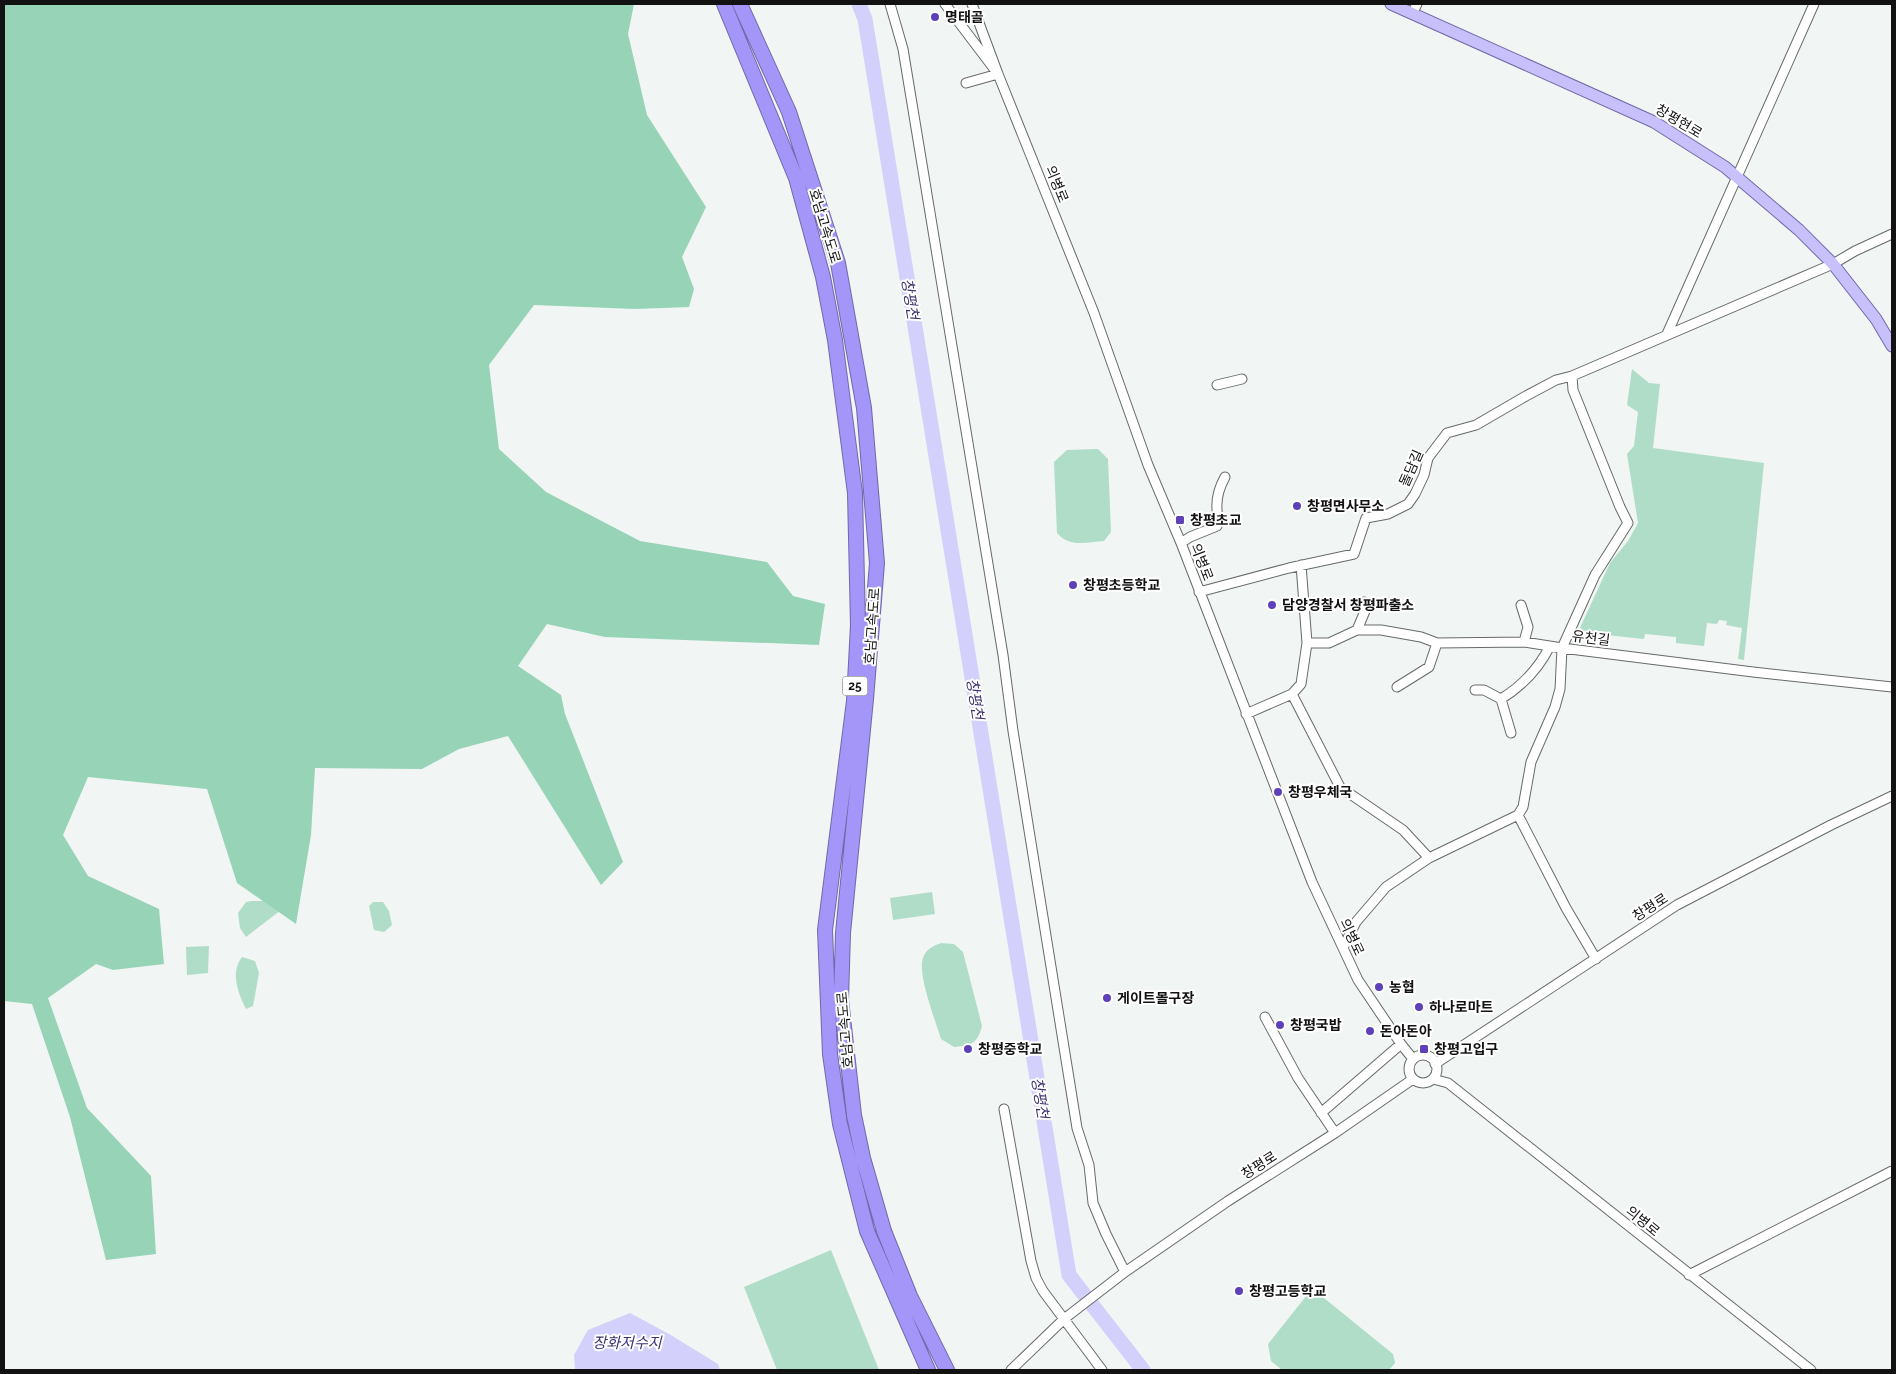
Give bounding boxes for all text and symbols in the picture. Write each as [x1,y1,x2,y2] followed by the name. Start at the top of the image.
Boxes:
[945,9,984,25] place label: 명태골
[929,11,941,23] marker: 명태골
[1653,101,1705,141] street label: 창평현로
[1042,163,1072,205] street label: 의병로
[806,187,844,265] street label: 호남고속도로
[898,277,922,323] water label: 창평천
[1396,447,1426,489] street label: 돌담길
[1307,498,1384,514] place label: 창평면사무소
[1291,500,1303,512] marker: 창평면사무소
[1190,512,1242,528] place label: 창평초교
[1174,514,1186,526] marker: 창평초교
[1188,541,1216,583] street label: 의병로
[1083,577,1160,593] place label: 창평초등학교
[1067,579,1079,591] marker: 창평초등학교
[861,587,883,665] street label: 호남고속도로
[1282,597,1414,613] place label: 담양경찰서 창평파출소
[1266,599,1278,611] marker: 담양경찰서 창평파출소
[1571,628,1611,648] street label: 유천길
[842,676,868,696] road number: 25
[963,677,987,723] water label: 창평천
[1288,784,1353,800] place label: 창평우체국
[1272,786,1284,798] marker: 창평우체국
[1629,890,1671,924] street label: 창평로
[1337,916,1367,958] street label: 의병로
[1389,979,1415,995] place label: 농협
[1373,981,1385,993] marker: 농협
[1117,990,1194,1006] place label: 게이트볼구장
[834,991,856,1069] street label: 호남고속도로
[1101,992,1113,1004] marker: 게이트볼구장
[1429,999,1494,1015] place label: 하나로마트
[1413,1001,1425,1013] marker: 하나로마트
[1290,1017,1342,1033] place label: 창평국밥
[1274,1019,1286,1031] marker: 창평국밥
[1380,1023,1432,1039] place label: 돈아돈아
[1364,1025,1376,1037] marker: 돈아돈아
[978,1041,1043,1057] place label: 창평중학교
[1434,1041,1499,1057] place label: 창평고입구
[962,1043,974,1055] marker: 창평중학교
[1418,1043,1430,1055] marker: 창평고입구
[1028,1076,1052,1122] water label: 창평천
[1238,1148,1280,1182] street label: 창평로
[1623,1203,1663,1239] street label: 의병로
[1249,1283,1326,1299] place label: 창평고등학교
[1233,1285,1245,1297] marker: 창평고등학교
[592,1334,663,1352] water label: 장화저수지

